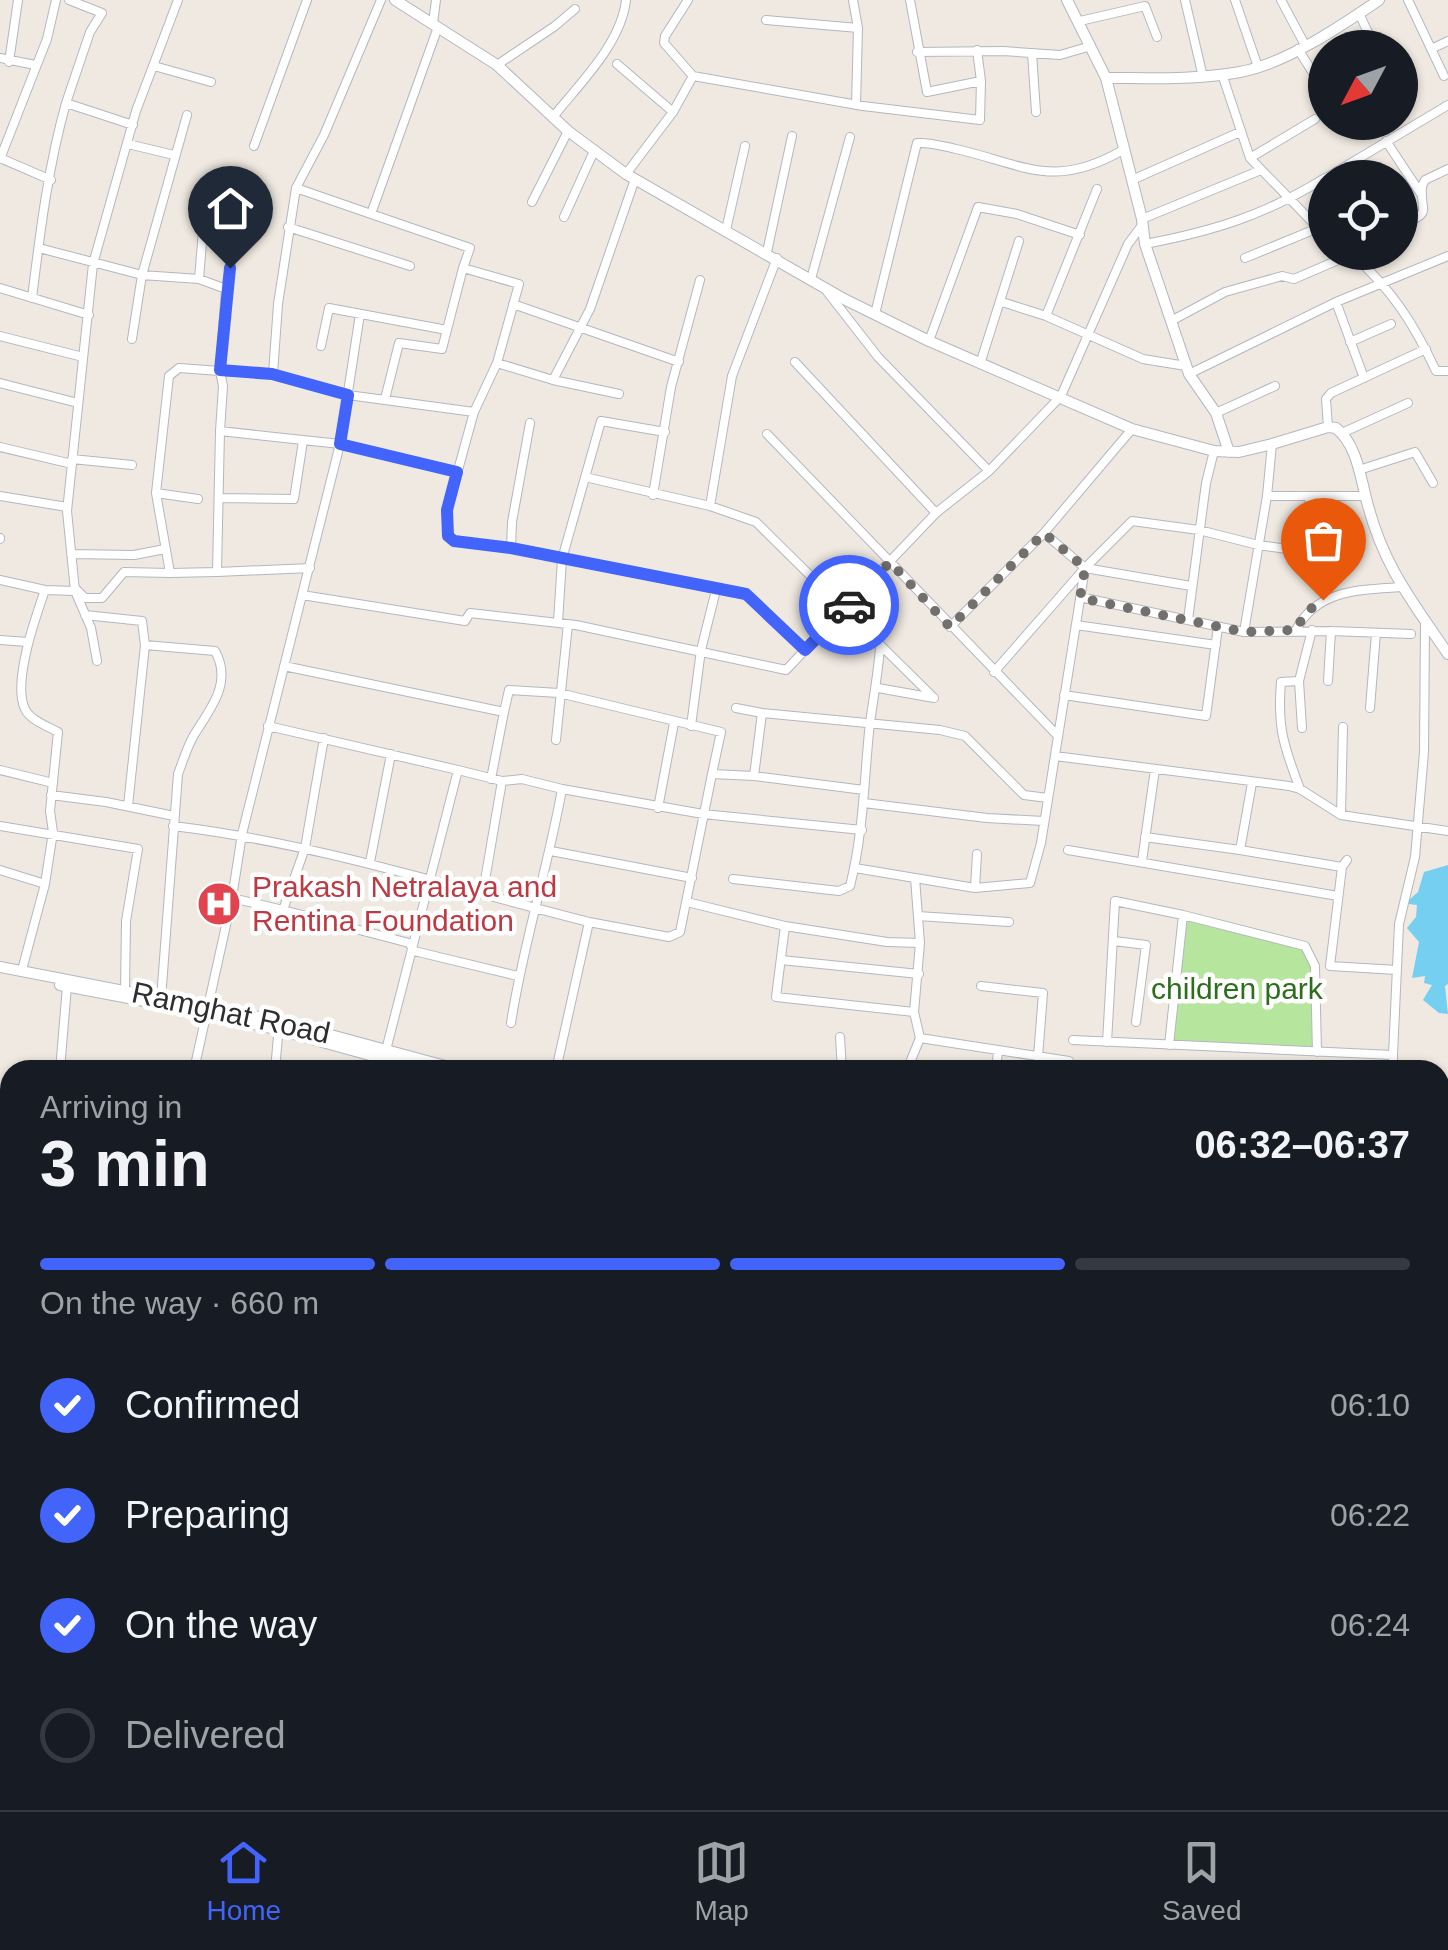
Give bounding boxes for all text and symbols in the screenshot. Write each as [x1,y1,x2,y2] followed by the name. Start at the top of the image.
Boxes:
[1308,30,1418,140] north arrow
[1308,30,1418,270] map controls
[1308,160,1418,270] button: locate
[188,166,273,269] pin
[203,181,258,236] icon: home
[1281,498,1366,601] pin
[1296,513,1351,568] icon: bag
[799,555,899,655] courier
[822,578,877,633] icon: car
[252,870,557,937] place label: Prakash Netralaya and Rentina Foundation
[196,881,242,927] hospital icon: Prakash Netralaya and Rentina Foundation
[1151,972,1324,1005] park label: children park
[129,975,333,1050] street label: Ramghat Road
[40,1089,182,1125] text: Arriving in
[1194,1124,1410,1166] text: 06:32–06:37
[40,1127,210,1200] text: 3 min
[40,1285,319,1321] text: On the way · 660 m
[40,1378,95,1433] icon: check
[125,1384,300,1426] text: Confirmed
[1330,1387,1410,1423] text: 06:10
[40,1488,95,1543] icon: check
[125,1494,290,1536] text: Preparing
[1330,1497,1410,1533] text: 06:22
[40,1598,95,1653] icon: check
[125,1604,317,1646] text: On the way
[1330,1607,1410,1643] text: 06:24
[125,1714,286,1756] text: Delivered
[206,1835,281,1927] tab: Home
[694,1835,749,1927] tab: Map
[1162,1835,1241,1927] tab: Saved

